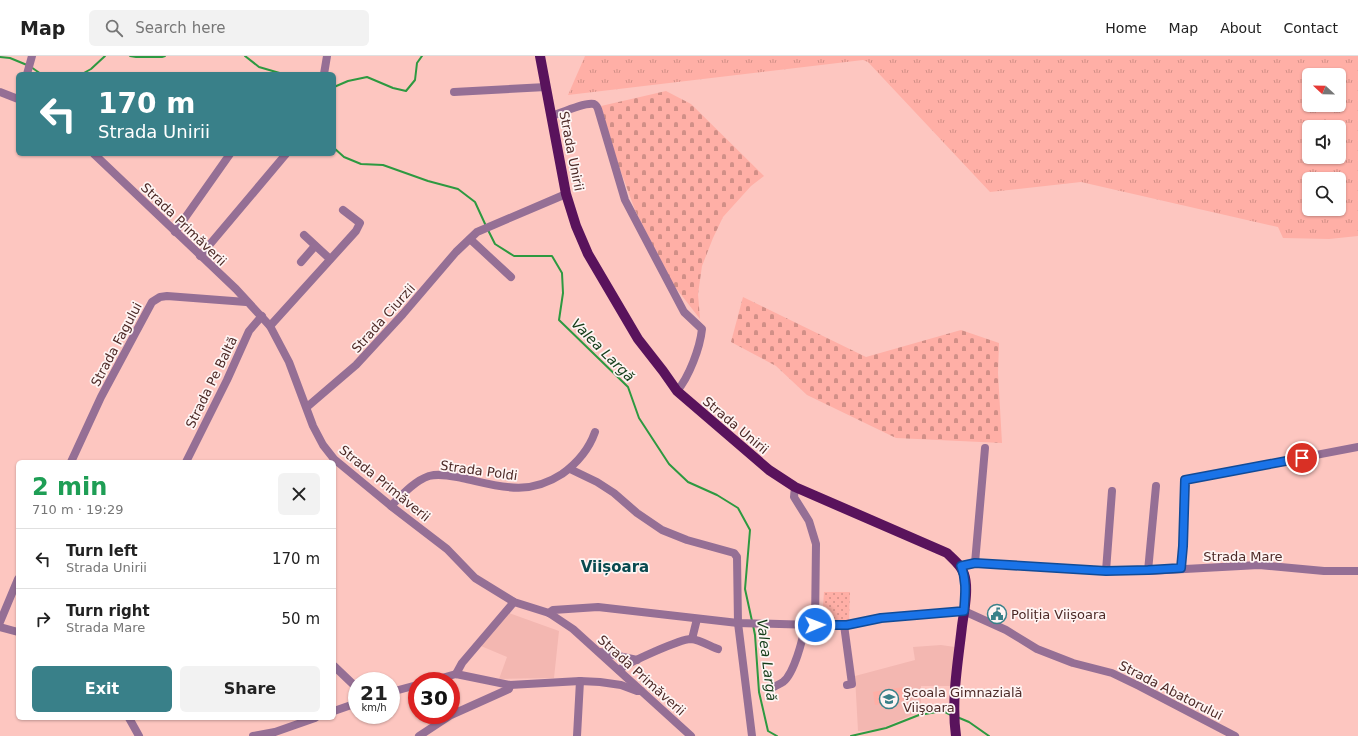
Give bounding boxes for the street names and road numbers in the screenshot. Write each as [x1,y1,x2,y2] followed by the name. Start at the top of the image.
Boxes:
[556,110,587,192] street label: Strada Unirii
[138,180,229,269] street label: Strada Primăverii
[349,281,418,356] street label: Strada Ciurzii
[88,300,145,389] street label: Strada Fagului
[183,334,240,430] street label: Strada Pe Baltă
[700,394,772,457] street label: Strada Unirii
[336,442,433,525] street label: Strada Primăverii
[439,458,519,483] street label: Strada Poldi
[1203,549,1283,564] street label: Strada Mare
[595,632,688,719] street label: Strada Primăverii
[1116,658,1225,723] street label: Strada Abatorului

